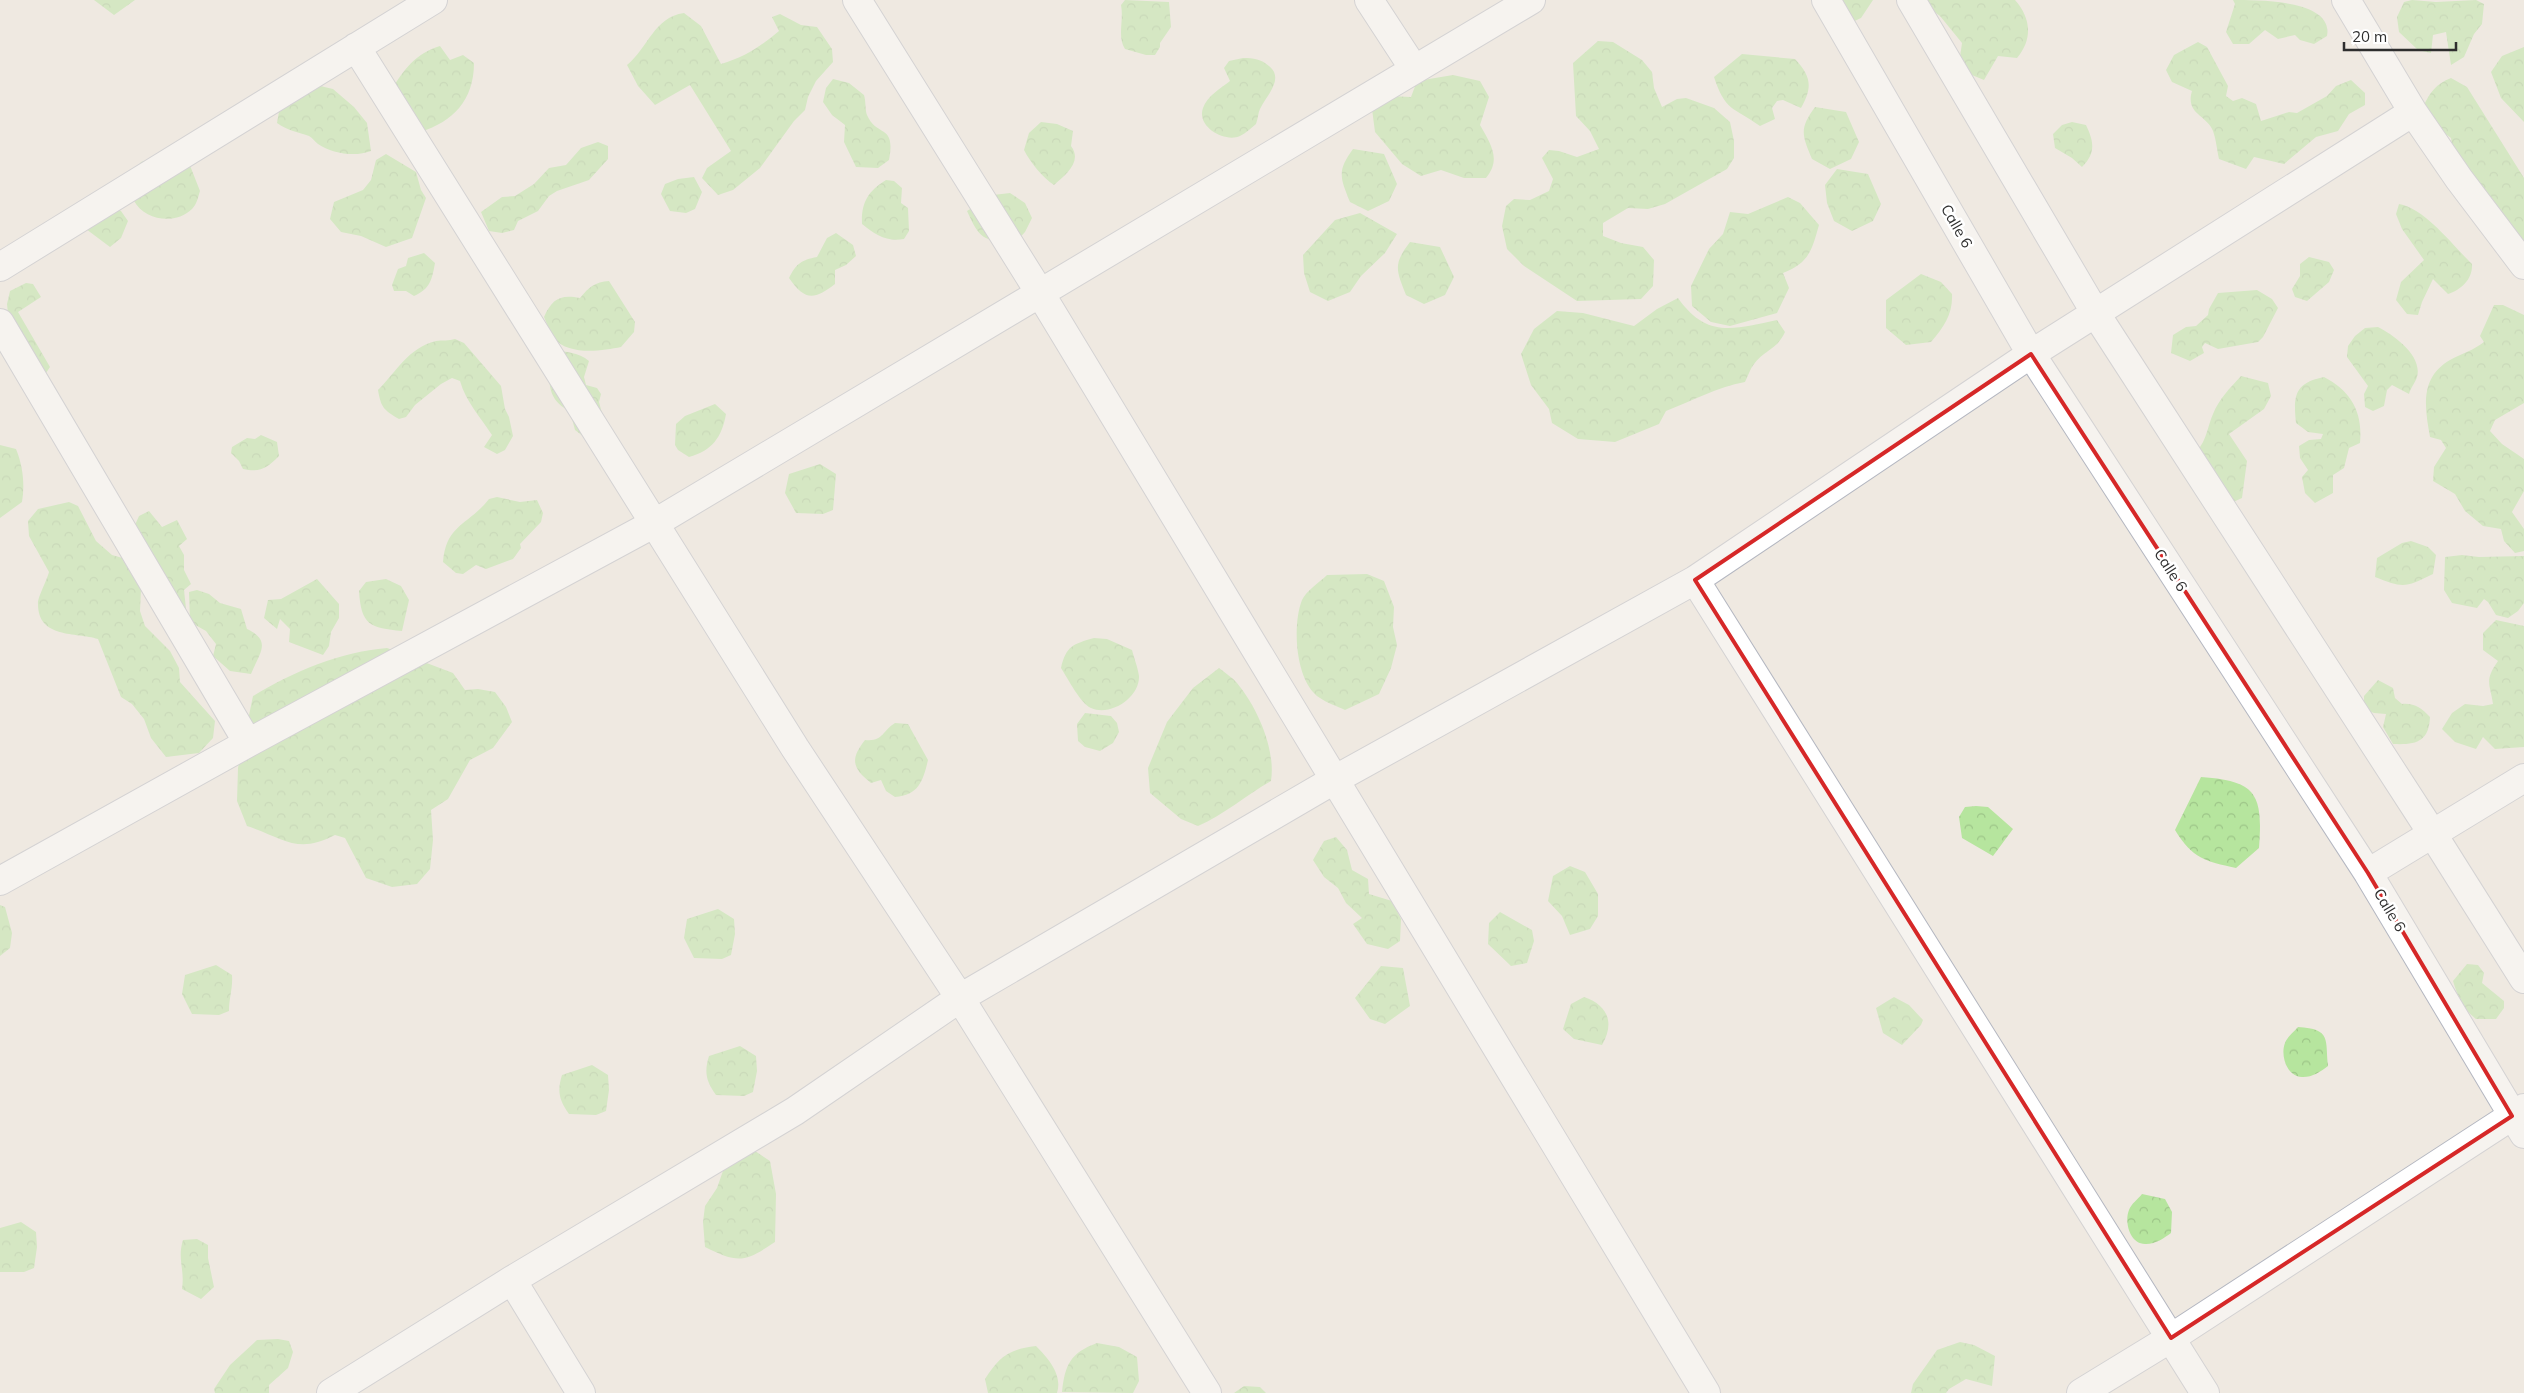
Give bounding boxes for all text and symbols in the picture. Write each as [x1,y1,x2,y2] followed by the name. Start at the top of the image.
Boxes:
[2344,20,2456,52] scale bar
[2352,27,2387,46] text: 20 m
[1937,201,1977,251] street label: Calle 6
[2150,545,2192,595] street label: Calle 6
[2370,885,2410,935] street label: Calle 6

